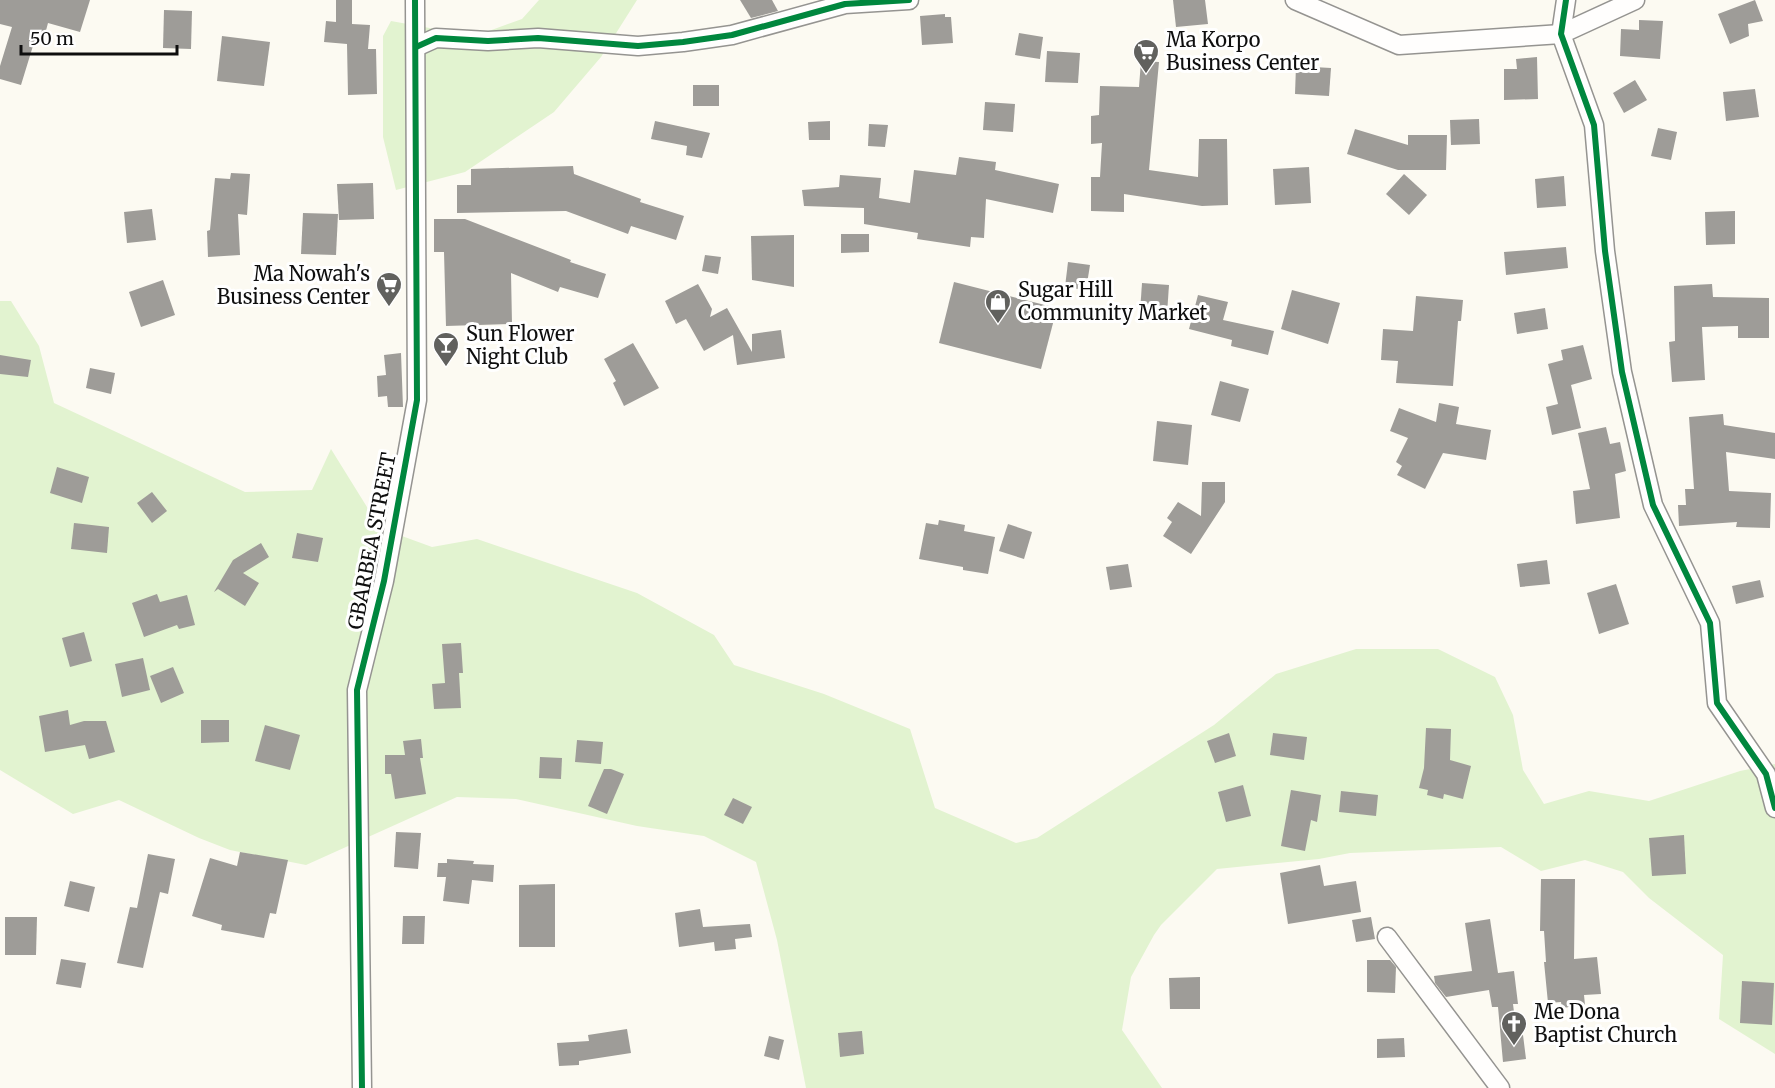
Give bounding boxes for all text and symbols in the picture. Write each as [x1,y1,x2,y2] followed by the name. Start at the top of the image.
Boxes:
[21,18,177,56] scale bar
[30,27,74,50] text: 50 m
[1166,27,1319,75] place label: Ma Korpo Business Center
[1131,37,1161,75] supermarket icon: Ma Korpo Business Center
[217,261,370,309] place label: Ma Nowah's Business Center
[374,270,404,308] supermarket icon: Ma Nowah's Business Center
[1018,277,1208,325] place label: Sugar Hill Community Market
[983,287,1013,325] shop icon: Sugar Hill Community Market
[466,321,574,369] place label: Sun Flower Night Club
[431,330,461,368] bar icon: Sun Flower Night Club
[342,450,401,632] street label: GBARBEA STREET
[1534,999,1677,1047] place label: Me Dona Baptist Church
[1499,1009,1529,1047] church icon: Me Dona Baptist Church

